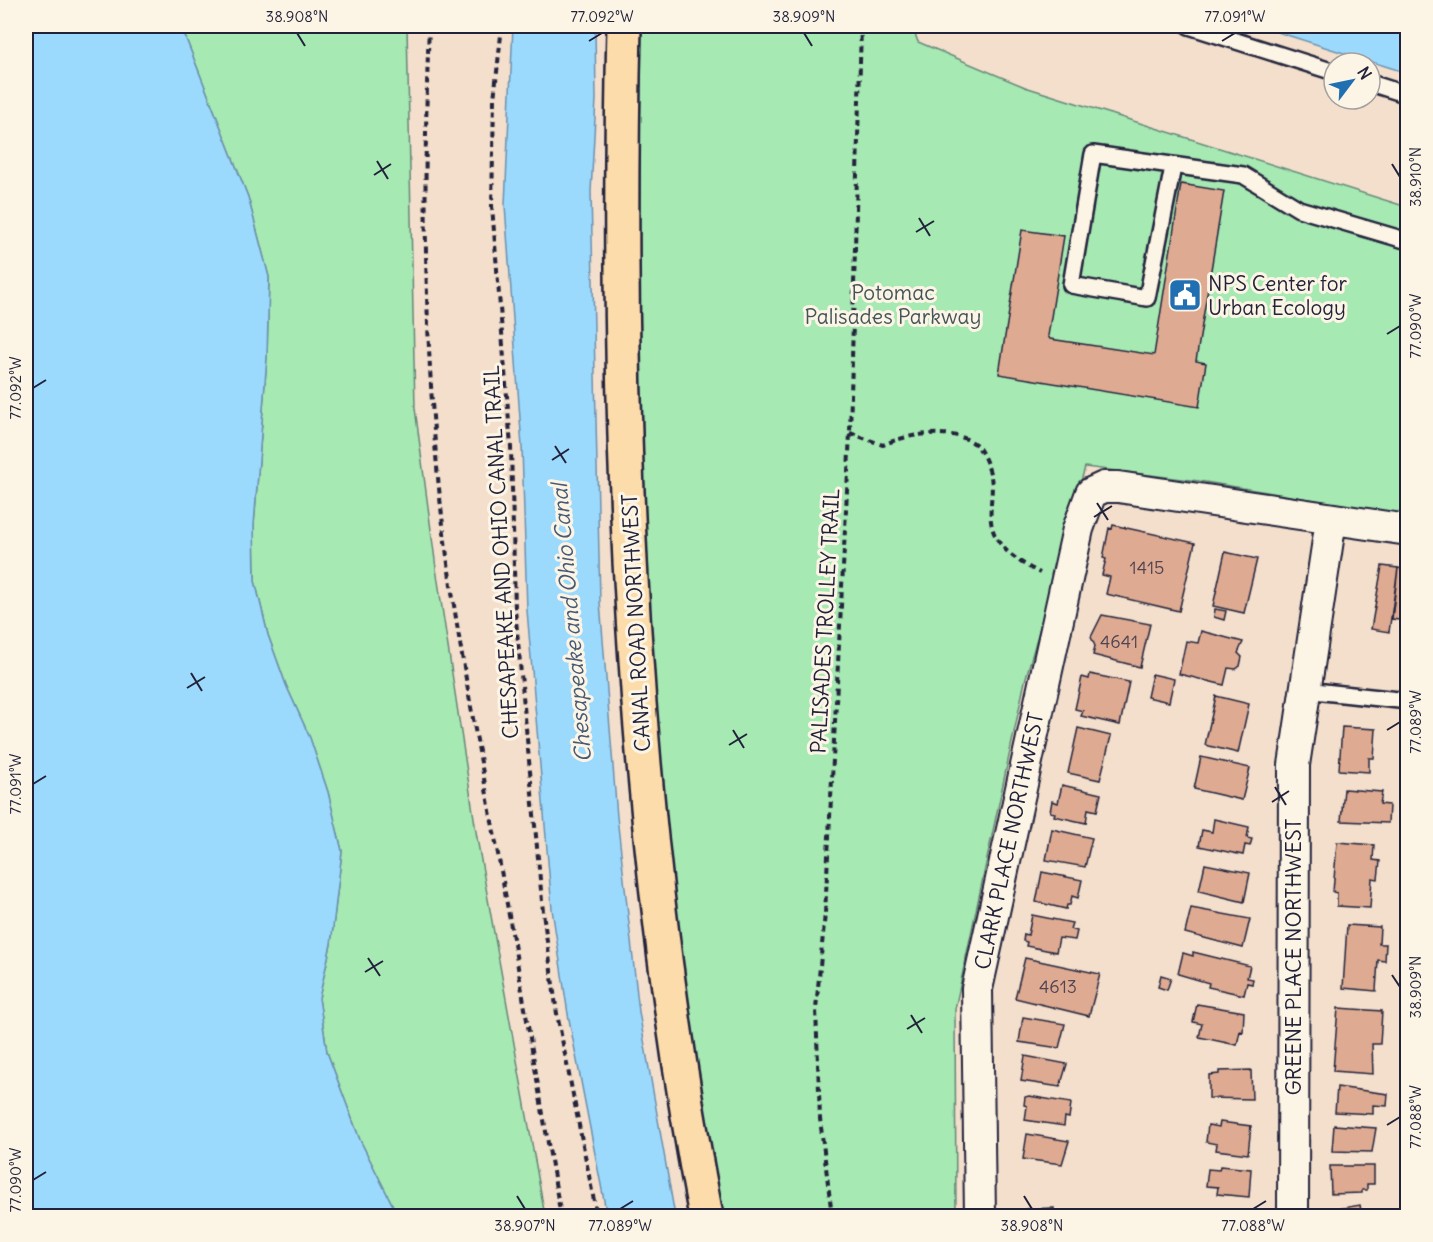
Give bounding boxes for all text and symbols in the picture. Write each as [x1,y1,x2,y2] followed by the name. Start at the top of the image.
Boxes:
[266,7,328,26] text: 38.908°N
[570,7,634,26] text: 77.092°W
[773,7,835,26] text: 38.909°N
[1205,7,1266,26] text: 77.091°W
[1322,51,1382,111] north arrow
[1353,63,1376,83] text: N
[1406,147,1425,207] text: 38.910°N
[1208,270,1348,321] place label: NPS Center for Urban Ecology
[1167,277,1203,313] public building icon: NPS Center for Urban Ecology
[805,279,981,330] park label: Potomac Palisades Parkway
[1406,293,1425,358] text: 77.090°W
[6,356,25,420] text: 77.092°W
[478,365,524,739] street label: CHESAPEAKE AND OHIO CANAL TRAIL
[545,479,597,763] water label: Chesapeake and Ohio Canal
[805,488,845,754] street label: PALISADES TROLLEY TRAIL
[616,493,656,753] street label: CANAL ROAD NORTHWEST
[1130,556,1164,579] house number: 1415
[1100,630,1138,653] house number: 4641
[1406,690,1425,754] text: 77.089°W
[969,710,1049,972] street label: CLARK PLACE NORTHWEST
[6,753,25,814] text: 77.091°W
[1280,818,1307,1096] street label: GREENE PLACE NORTHWEST
[1406,956,1425,1018] text: 38.909°N
[1039,975,1077,998] house number: 4613
[1406,1085,1425,1149] text: 77.088°W
[6,1147,25,1212] text: 77.090°W
[494,1216,556,1235] text: 38.907°N
[588,1216,652,1235] text: 77.089°W
[1001,1216,1063,1235] text: 38.908°N
[1221,1216,1285,1235] text: 77.088°W

